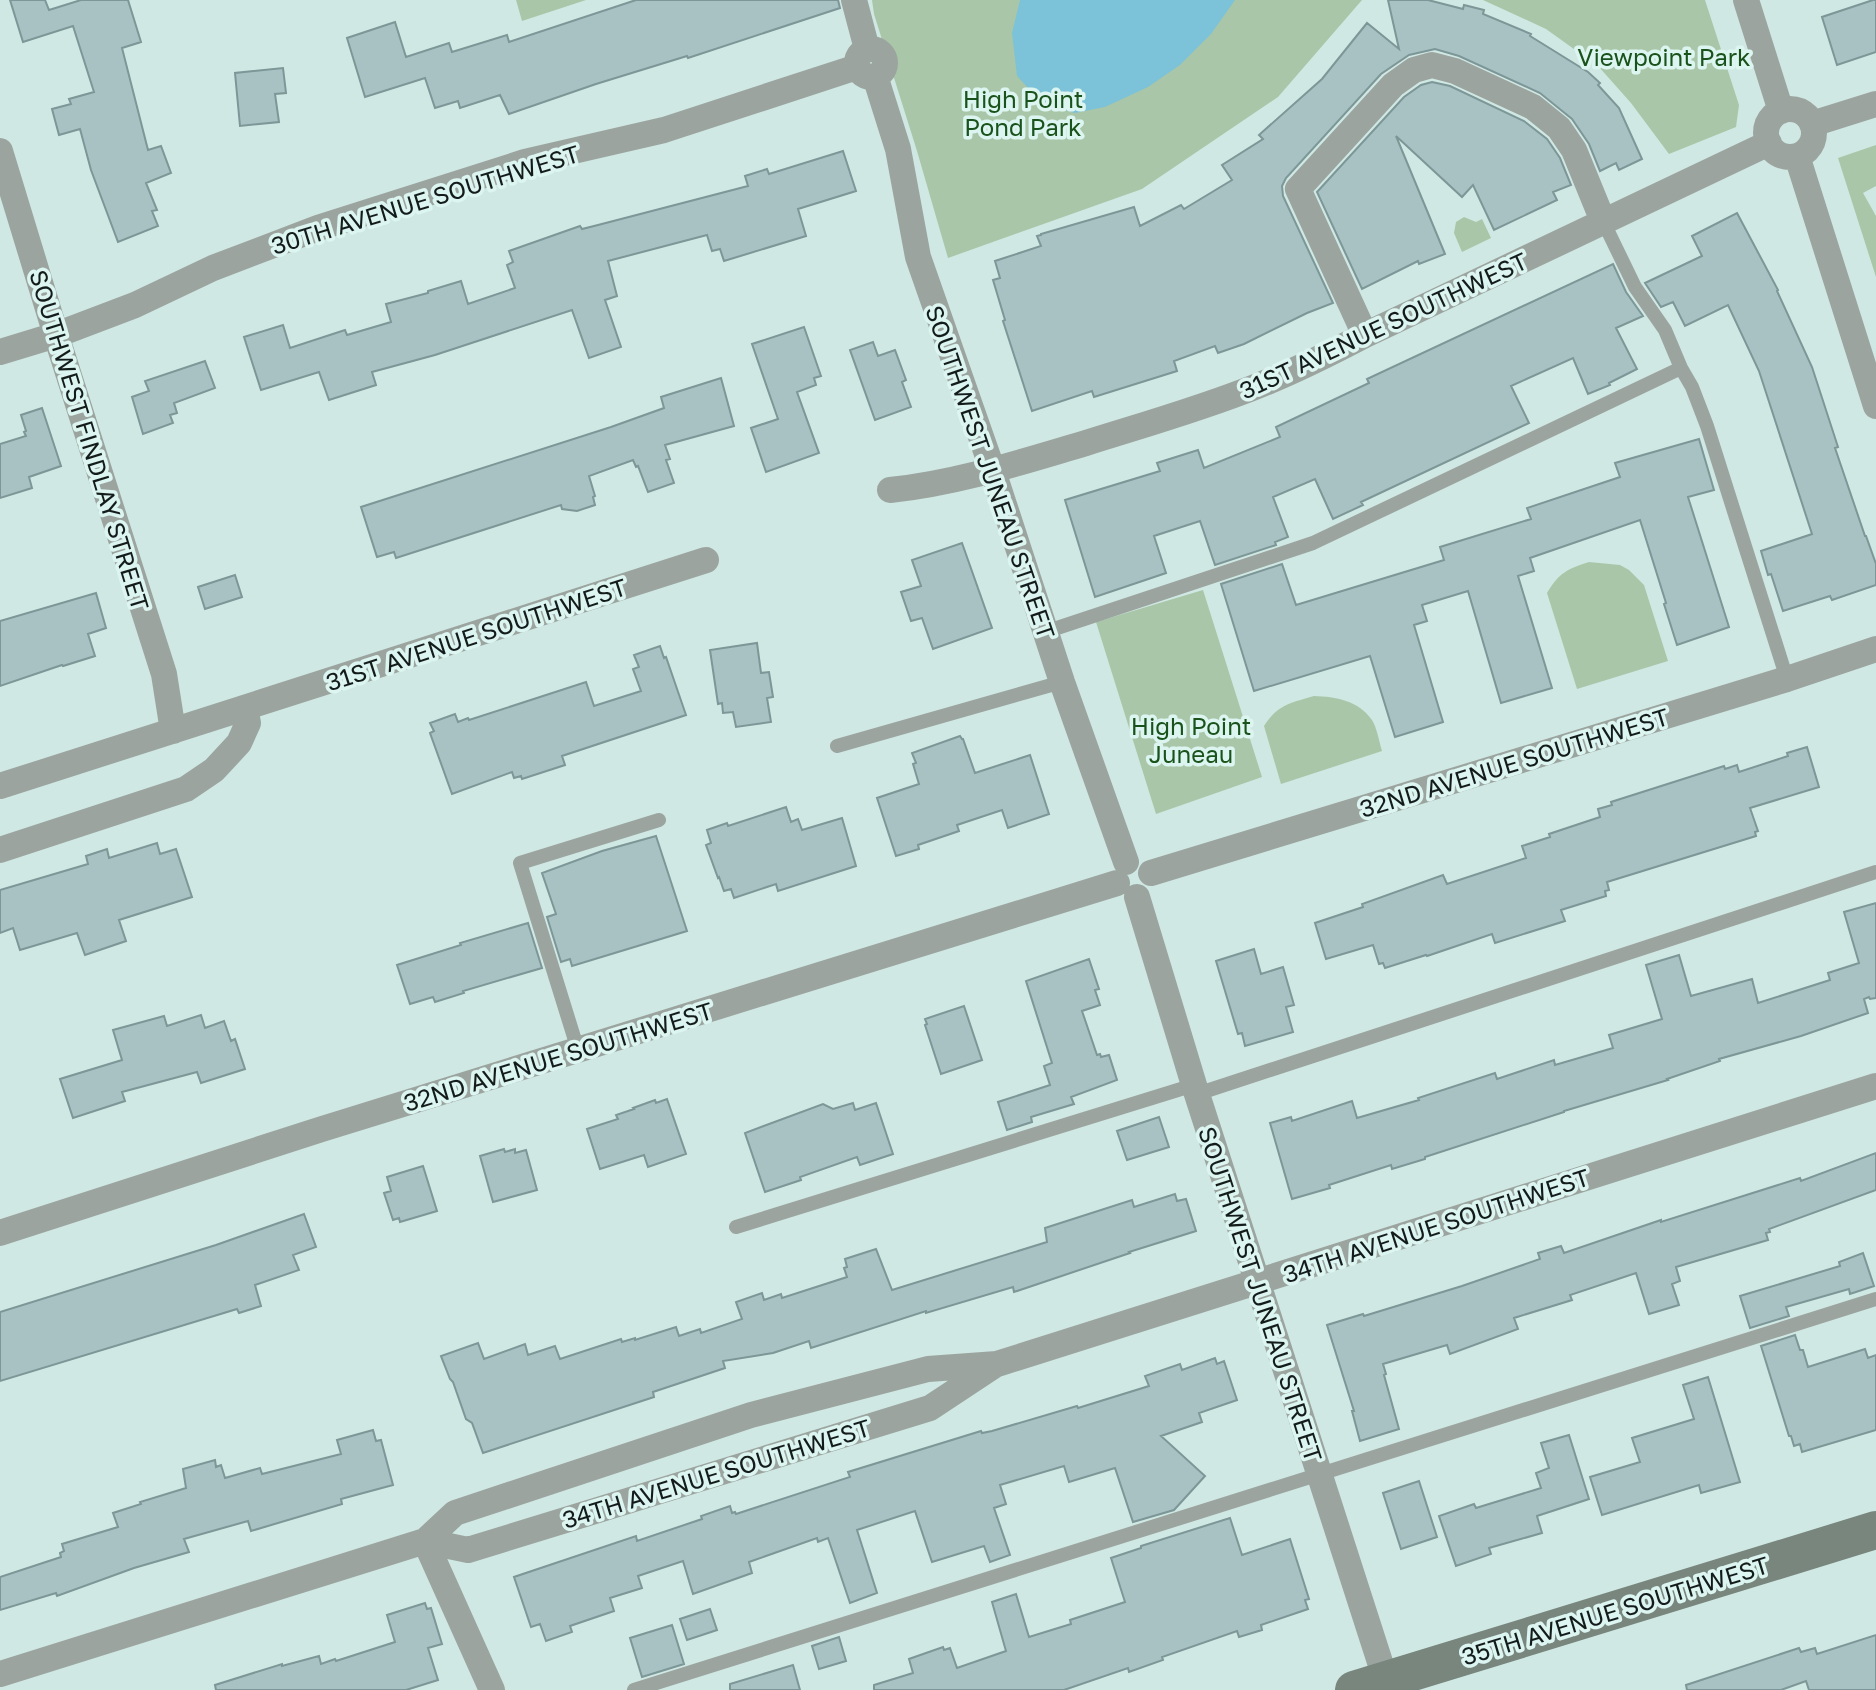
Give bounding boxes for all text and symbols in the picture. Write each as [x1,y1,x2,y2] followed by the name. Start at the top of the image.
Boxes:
[1577,42,1751,71] park label: Viewpoint Park
[963,84,1083,141] park label: High Point Pond Park
[267,138,583,260] street label: 30TH AVENUE SOUTHWEST
[1235,245,1532,405] street label: 31ST AVENUE SOUTHWEST
[24,266,156,614] street label: SOUTHWEST FINDLAY STREET
[920,301,1062,643] street label: SOUTHWEST JUNEAU STREET
[322,572,630,696] street label: 31ST AVENUE SOUTHWEST
[1356,701,1672,823] street label: 32ND AVENUE SOUTHWEST
[1131,711,1251,768] park label: High Point Juneau
[400,995,716,1117] street label: 32ND AVENUE SOUTHWEST
[1193,1123,1329,1465] street label: SOUTHWEST JUNEAU STREET
[1279,1162,1593,1288] street label: 34TH AVENUE SOUTHWEST
[559,1412,873,1534] street label: 34TH AVENUE SOUTHWEST
[1458,1549,1772,1671] street label: 35TH AVENUE SOUTHWEST

